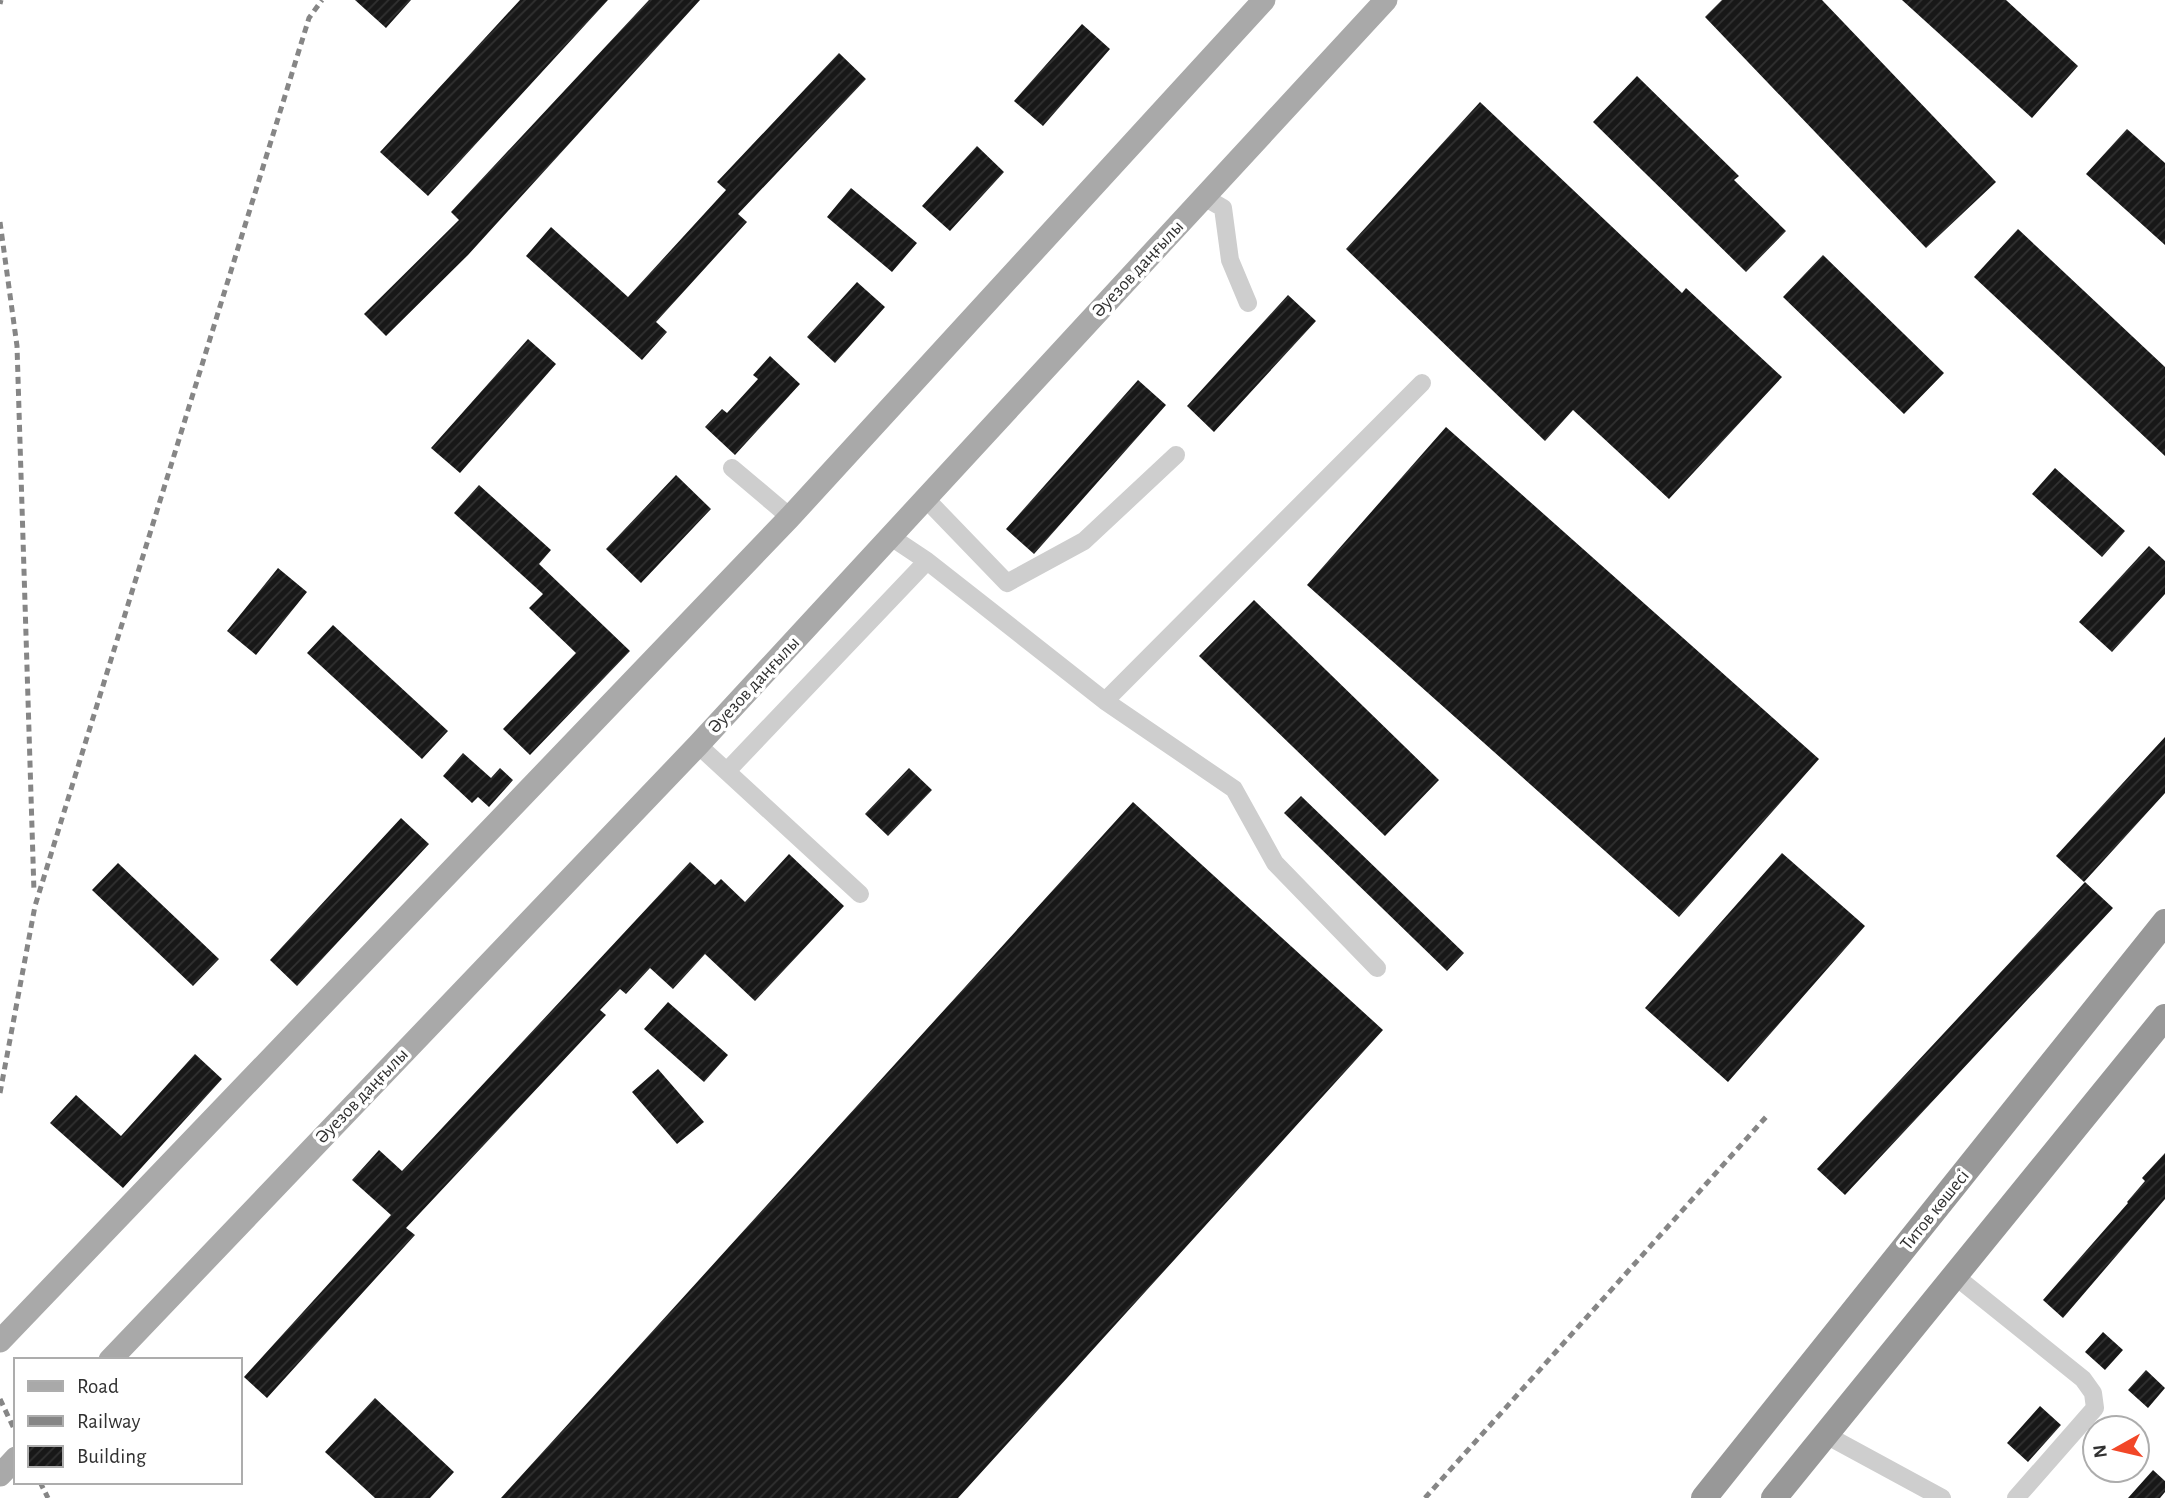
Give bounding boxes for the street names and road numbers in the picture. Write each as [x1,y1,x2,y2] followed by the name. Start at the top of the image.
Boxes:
[1089,217,1187,321] street label: Әуезов даңғылы
[705,633,803,737] street label: Әуезов даңғылы
[312,1045,412,1147] street label: Әуезов даңғылы
[1897,1166,1973,1254] street label: Титов көшесі

